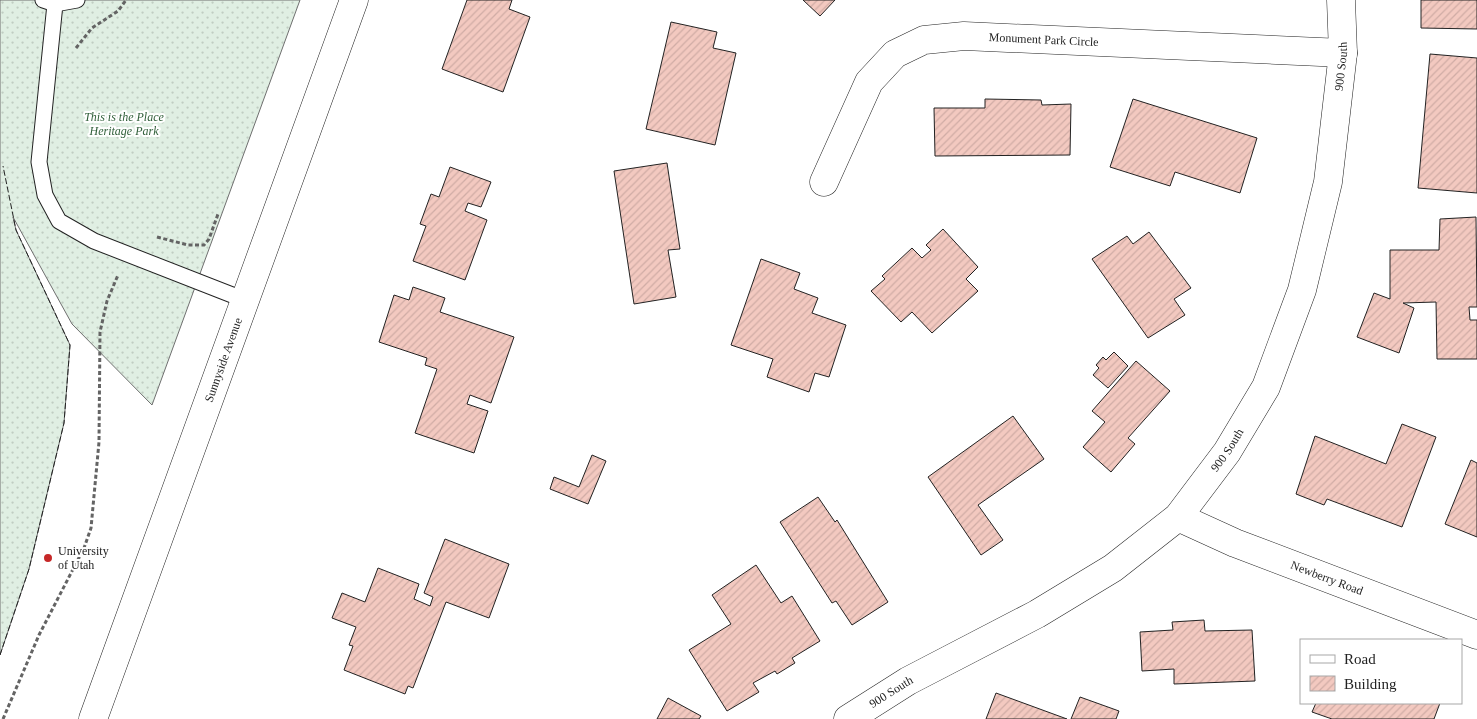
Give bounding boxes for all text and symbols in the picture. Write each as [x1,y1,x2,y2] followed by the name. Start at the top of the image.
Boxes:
[988,30,1099,49] street label: Monument Park Circle
[1332,42,1350,92] street label: 900 South
[84,110,164,138] park label: This is the Place Heritage Park
[202,316,245,404] street label: Sunnyside Avenue
[1208,426,1247,474] street label: 900 South
[58,544,109,572] place label: University of Utah
[42,552,54,564] marker: University of Utah
[1289,558,1365,598] street label: Newberry Road
[1300,639,1462,704] legend
[1344,651,1376,667] text: Road
[867,673,915,711] street label: 900 South
[1344,676,1397,692] text: Building

